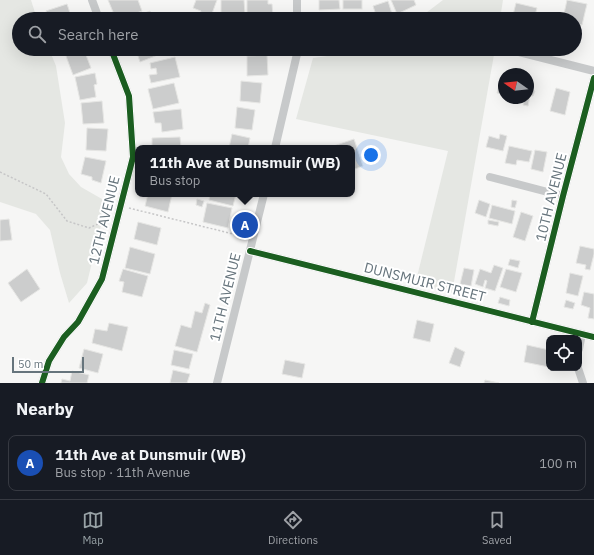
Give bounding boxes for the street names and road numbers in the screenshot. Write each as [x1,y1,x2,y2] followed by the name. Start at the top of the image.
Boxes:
[531,151,571,243] street label: 10TH AVENUE
[84,174,124,266] street label: 12TH AVENUE
[205,251,245,343] street label: 11TH AVENUE
[362,258,488,306] street label: DUNSMUIR STREET

